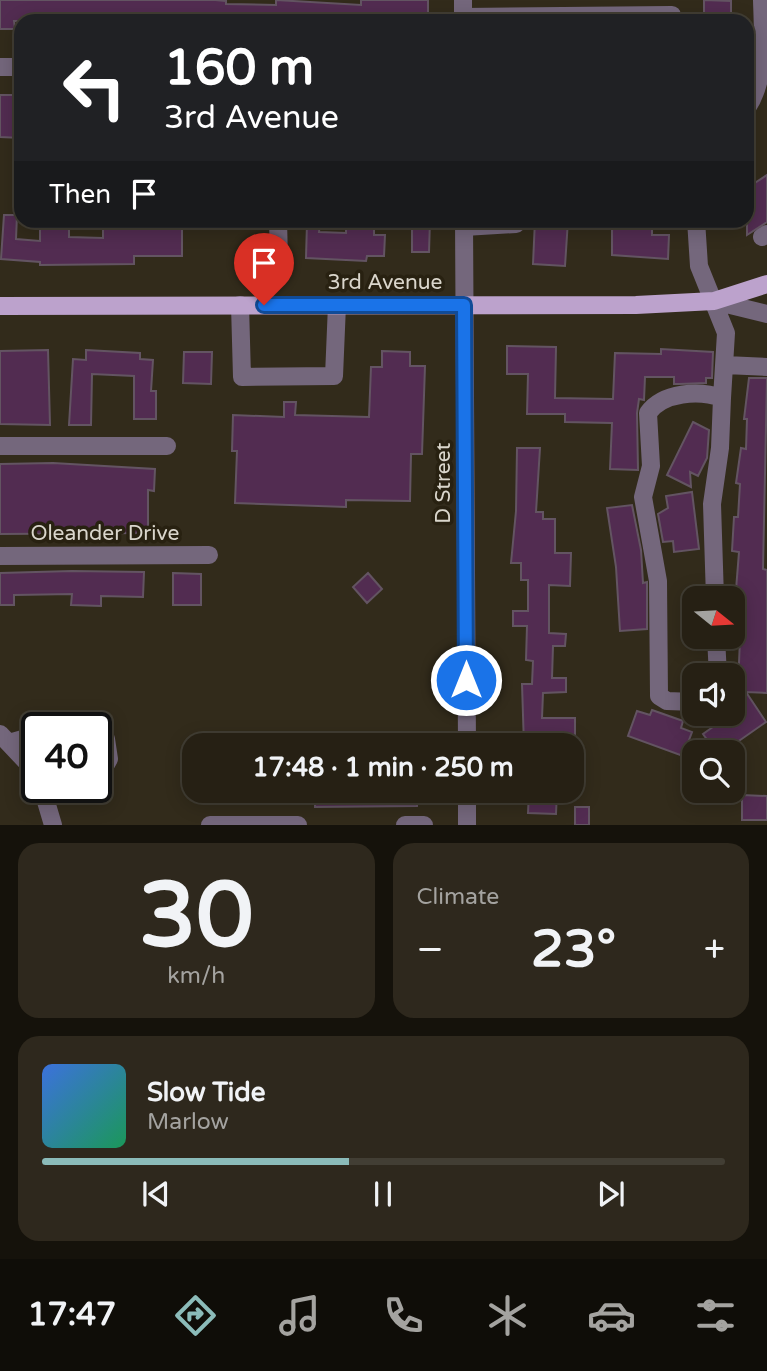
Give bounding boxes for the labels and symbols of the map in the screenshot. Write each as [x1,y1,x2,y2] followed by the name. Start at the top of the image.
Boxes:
[234,233,294,305] pin
[328,270,443,295] street label: 3rd Avenue
[431,442,456,524] street label: D Street
[31,521,180,546] street label: Oleander Drive
[682,586,746,649] north arrow
[429,643,503,717] position arrow
[21,712,112,803] speed limit sign: 40

